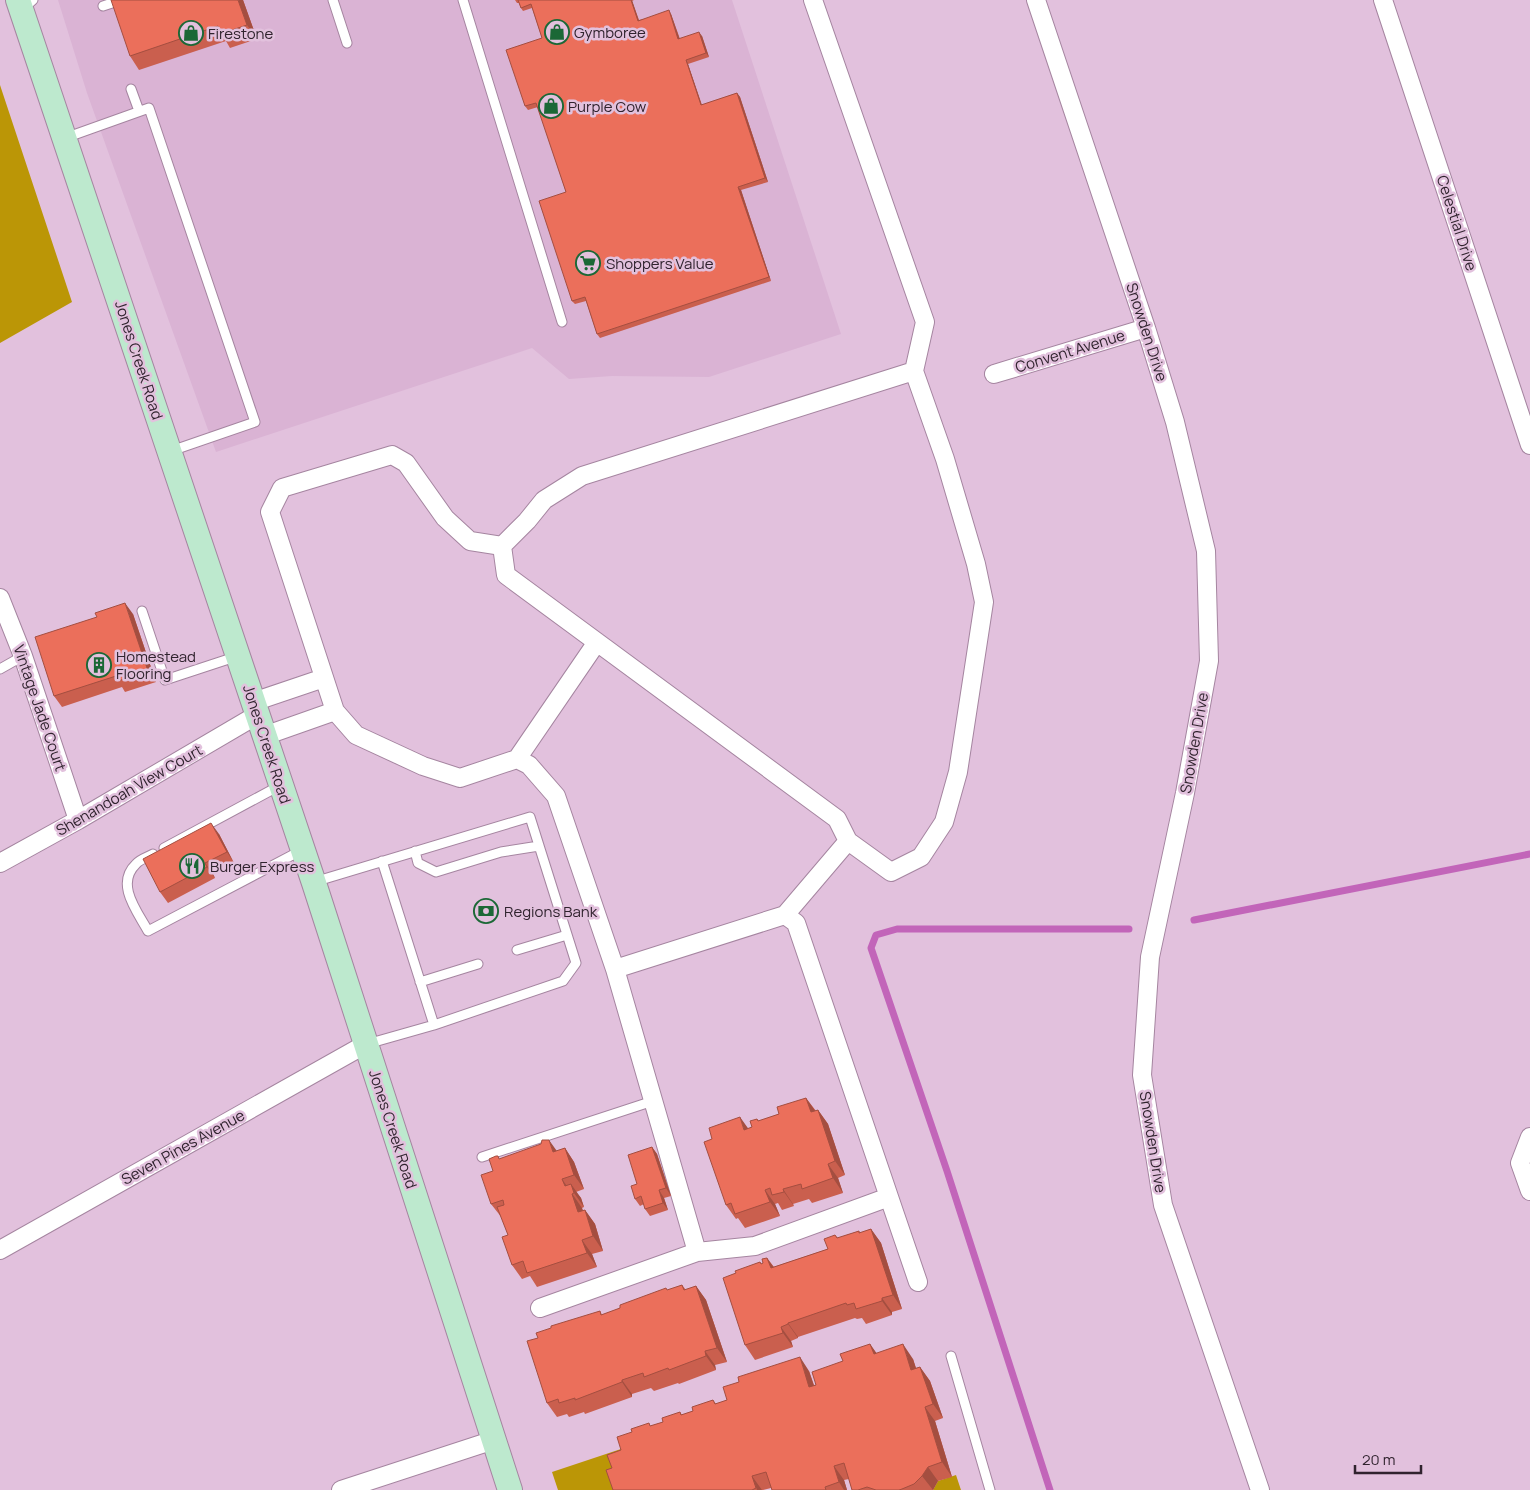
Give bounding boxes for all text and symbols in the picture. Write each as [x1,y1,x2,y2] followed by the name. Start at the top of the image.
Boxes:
[544,19,570,45] shop icon: Gymboree
[178,20,204,46] shop icon: Firestone
[574,22,646,43] place label: Gymboree
[208,23,273,44] place label: Firestone
[538,93,564,119] shop icon: Purple Cow
[568,96,647,117] place label: Purple Cow
[1432,173,1482,274] street label: Celestial Drive
[575,250,601,276] supermarket icon: Shoppers Value
[606,253,714,274] place label: Shoppers Value
[1121,280,1173,384] street label: Snowden Drive
[110,298,168,422] street label: Jones Creek Road
[1013,324,1128,378] street label: Convent Avenue
[9,642,71,774] street label: Vintage Jade Court
[116,646,196,684] place label: Homestead Flooring
[86,652,112,678] building icon: Homestead Flooring
[238,682,296,806] street label: Jones Creek Road
[1175,691,1213,795] street label: Snowden Drive
[52,739,206,841] street label: Shenandoah View Court
[179,853,205,879] restaurant icon: Burger Express
[210,856,315,877] place label: Burger Express
[473,898,499,924] bank icon: Regions Bank
[504,901,598,922] place label: Regions Bank
[364,1067,422,1191] street label: Jones Creek Road
[1135,1090,1171,1194] street label: Snowden Drive
[118,1104,249,1190] street label: Seven Pines Avenue
[1355,1442,1421,1474] scale bar
[1362,1449,1395,1470] text: 20 m

